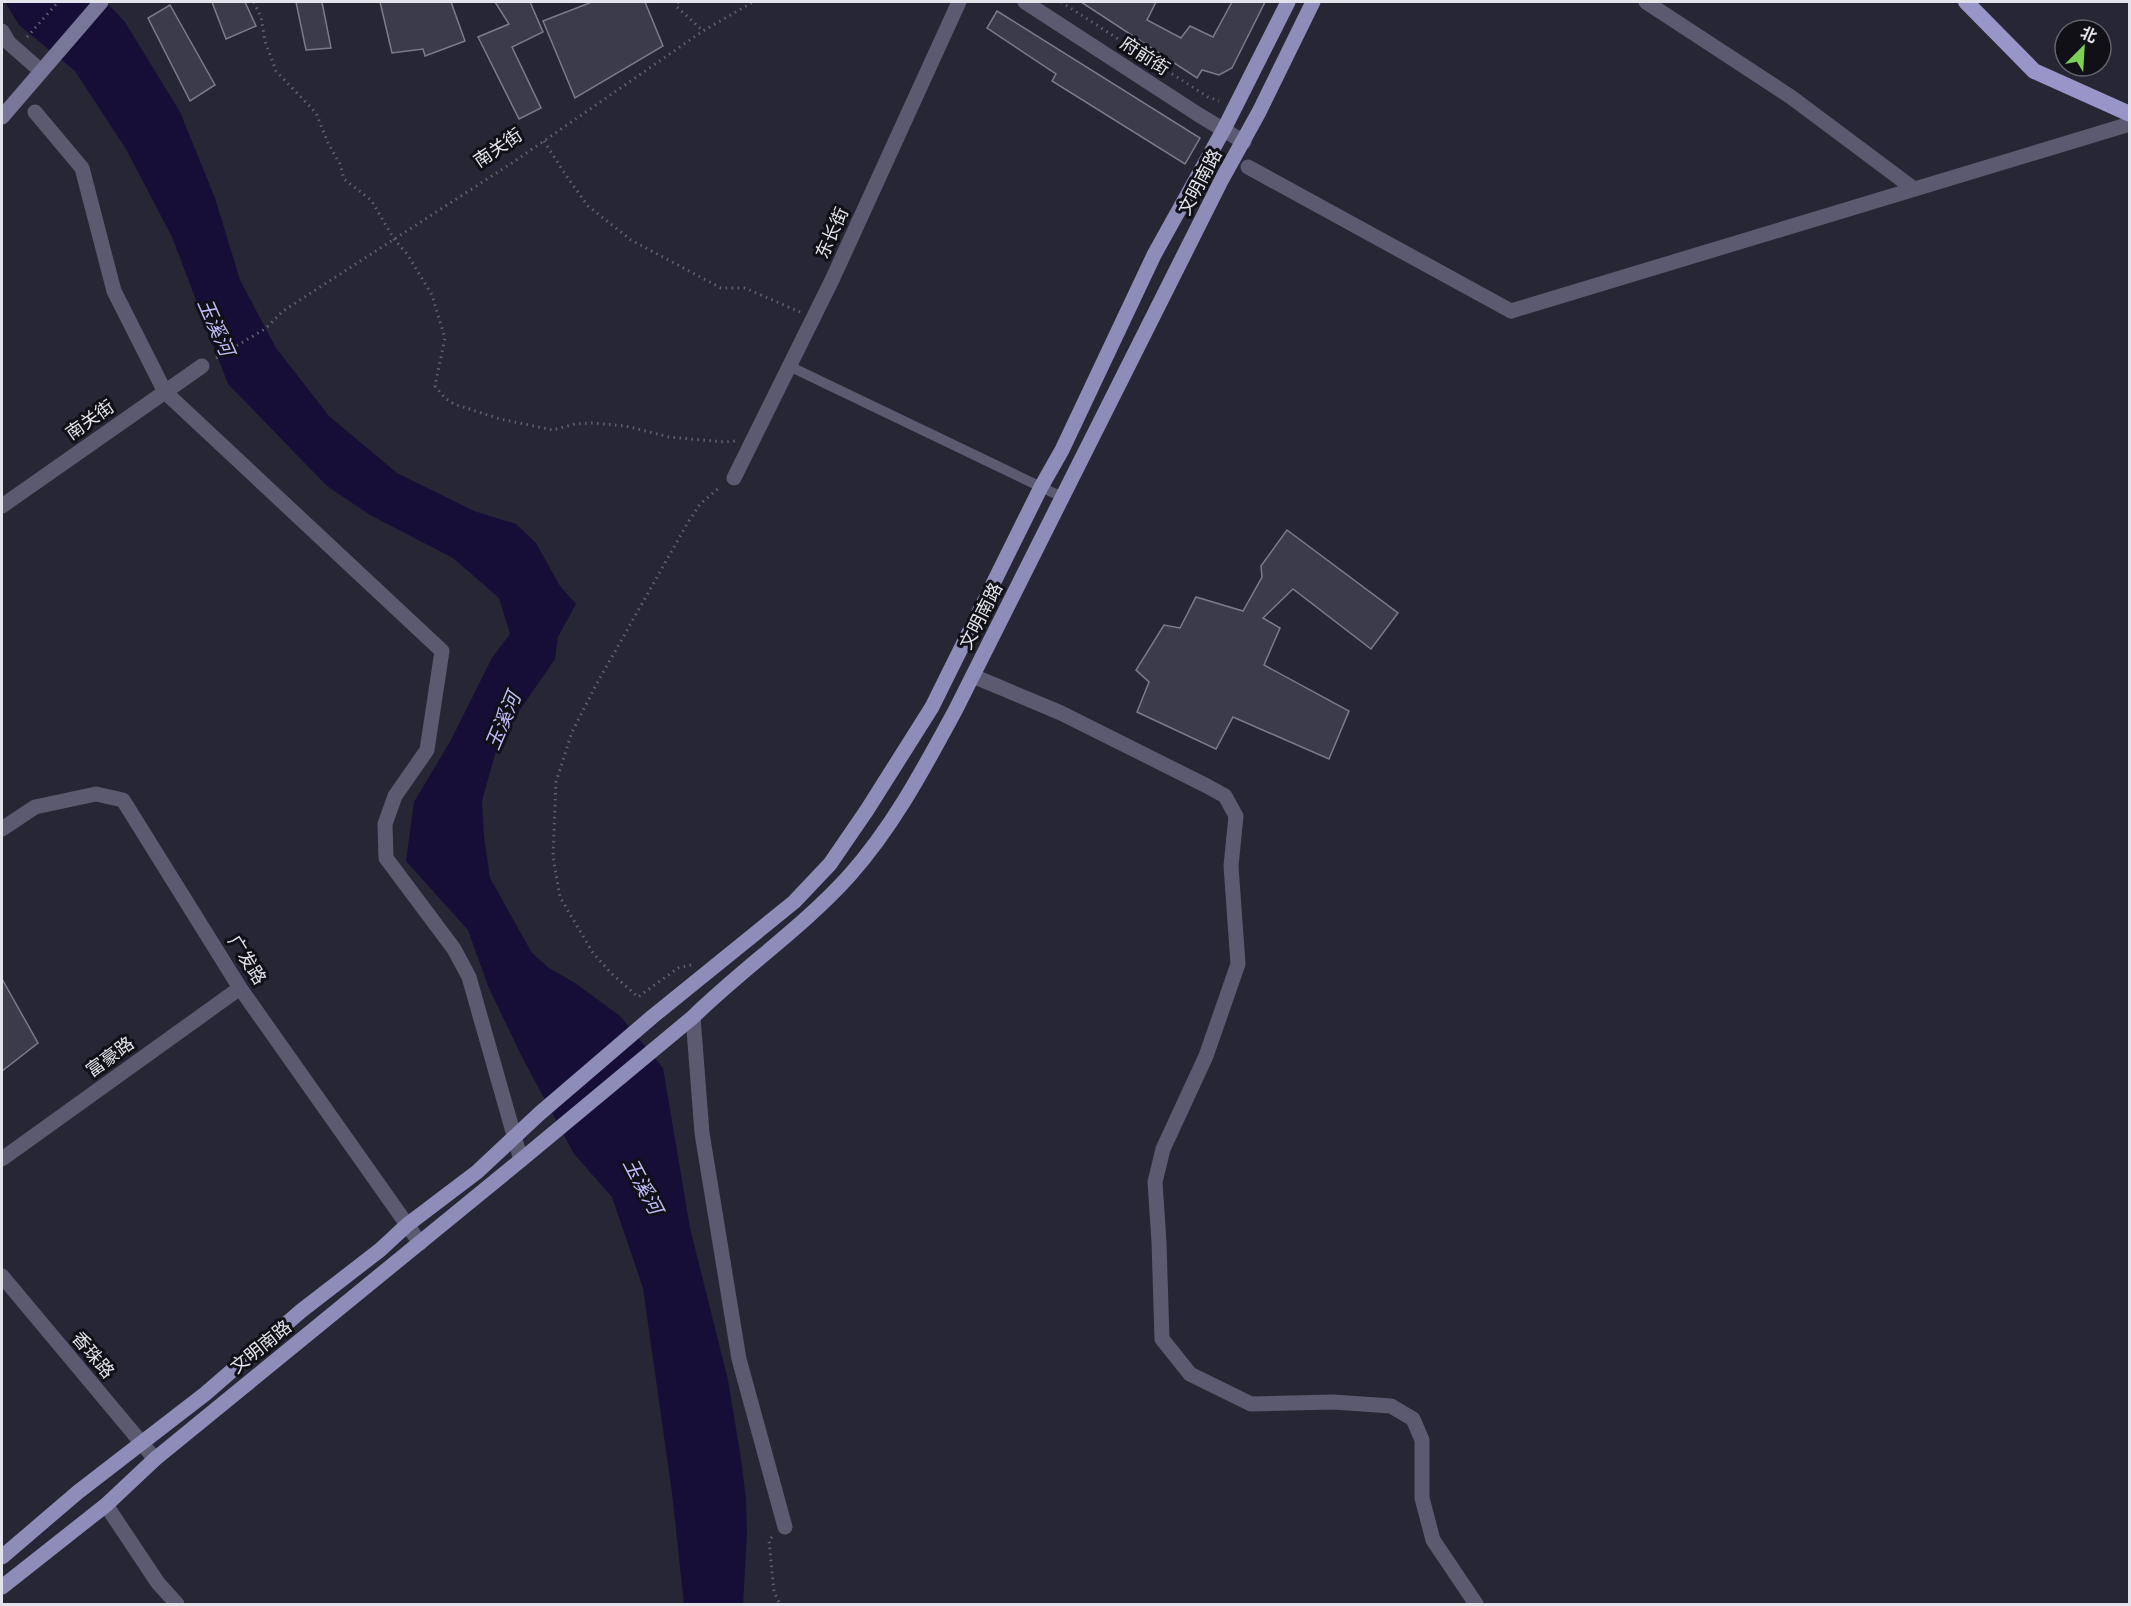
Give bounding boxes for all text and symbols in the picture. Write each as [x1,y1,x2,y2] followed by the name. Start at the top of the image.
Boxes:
[2053,18,2113,78] north arrow
[2077,21,2101,48] text: 北
[1116,30,1175,81] street label: 府前街
[468,122,527,173] street label: 南关街
[1172,144,1227,219] street label: 文明南路
[809,203,854,263] street label: 东长街
[191,294,243,364] water label: 玉溪河
[60,394,119,445] street label: 南关街
[953,578,1008,654] street label: 文明南路
[478,684,529,754] water label: 玉溪河
[223,930,272,989] street label: 广发路
[81,1031,139,1083] street label: 富豪路
[617,1153,671,1223] water label: 玉溪河
[225,1314,297,1379] street label: 文明南路
[66,1326,120,1383] street label: 香珠路

